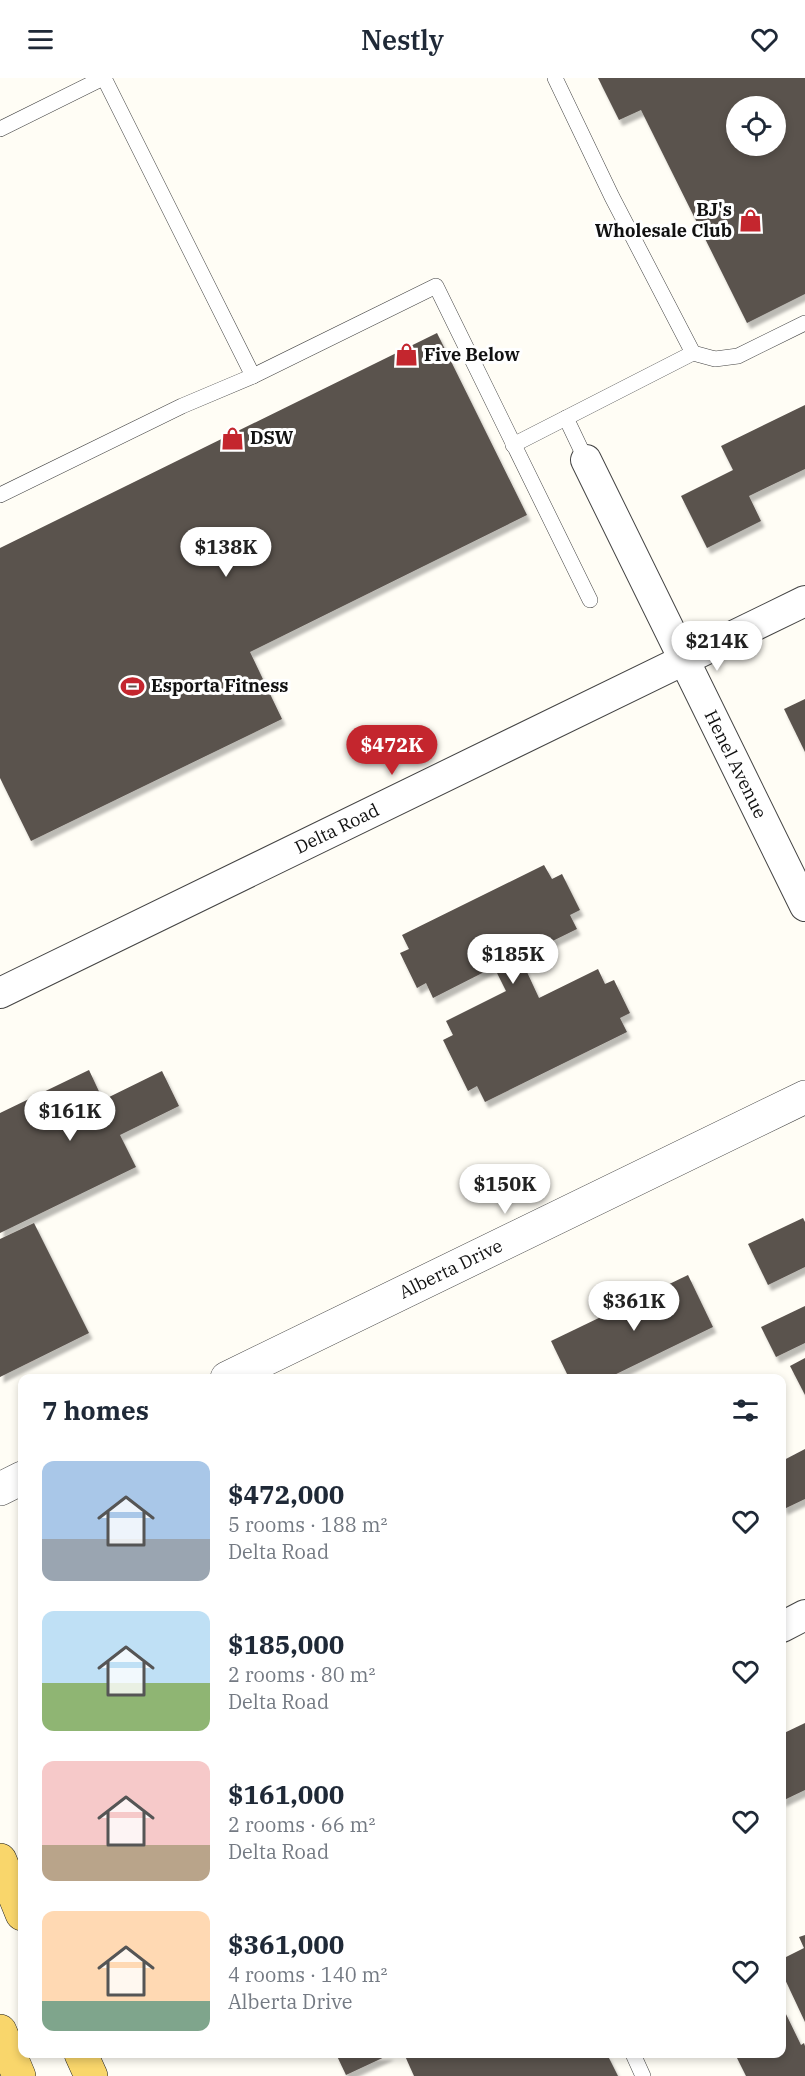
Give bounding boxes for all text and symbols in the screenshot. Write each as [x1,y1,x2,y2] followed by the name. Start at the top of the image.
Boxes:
[361,22,444,57] text: Nestly
[24,23,57,56] icon: menu
[748,23,781,56] icon: heart
[726,96,786,156] map controls
[726,96,786,156] button: locate
[595,198,732,242] place label: BJ's Wholesale Club
[737,207,763,233] shop icon: BJ's Wholesale Club
[393,342,419,368] shop icon: Five Below
[424,343,520,366] place label: Five Below
[219,425,245,451] shop icon: DSW
[250,426,294,449] place label: DSW
[184,527,268,578] pin: $138K
[194,533,258,560] text: $138K
[675,621,759,672] pin: $214K
[685,627,749,654] text: $214K
[120,673,146,699] sports icon: Esporta Fitness
[151,674,288,697] place label: Esporta Fitness
[700,706,772,822] street label: Henel Avenue
[350,725,434,776] pin: $472K
[360,731,424,758] text: $472K
[291,798,383,859] street label: Delta Road
[471,934,555,985] pin: $185K
[481,940,545,967] text: $185K
[28,1091,112,1142] pin: $161K
[38,1097,102,1124] text: $161K
[463,1164,547,1215] pin: $150K
[473,1170,537,1197] text: $150K
[395,1234,506,1304] street label: Alberta Drive
[592,1281,676,1332] pin: $361K
[602,1287,666,1314] text: $361K
[42,1393,149,1427] text: 7 homes
[729,1394,762,1427] icon: filters
[228,1477,344,1511] text: $472,000
[90,1485,162,1557] icon: home
[729,1505,762,1538] icon: heart
[228,1511,387,1538] text: 5 rooms · 188 m²
[228,1538,329,1565] text: Delta Road
[228,1627,344,1661] text: $185,000
[90,1635,162,1707] icon: home
[729,1655,762,1688] icon: heart
[228,1661,375,1688] text: 2 rooms · 80 m²
[228,1688,329,1715] text: Delta Road
[228,1777,344,1811] text: $161,000
[90,1785,162,1857] icon: home
[729,1805,762,1838] icon: heart
[228,1811,375,1838] text: 2 rooms · 66 m²
[228,1838,329,1865] text: Delta Road
[228,1927,344,1961] text: $361,000
[90,1935,162,2007] icon: home
[729,1955,762,1988] icon: heart
[228,1961,387,1988] text: 4 rooms · 140 m²
[228,1988,353,2015] text: Alberta Drive

